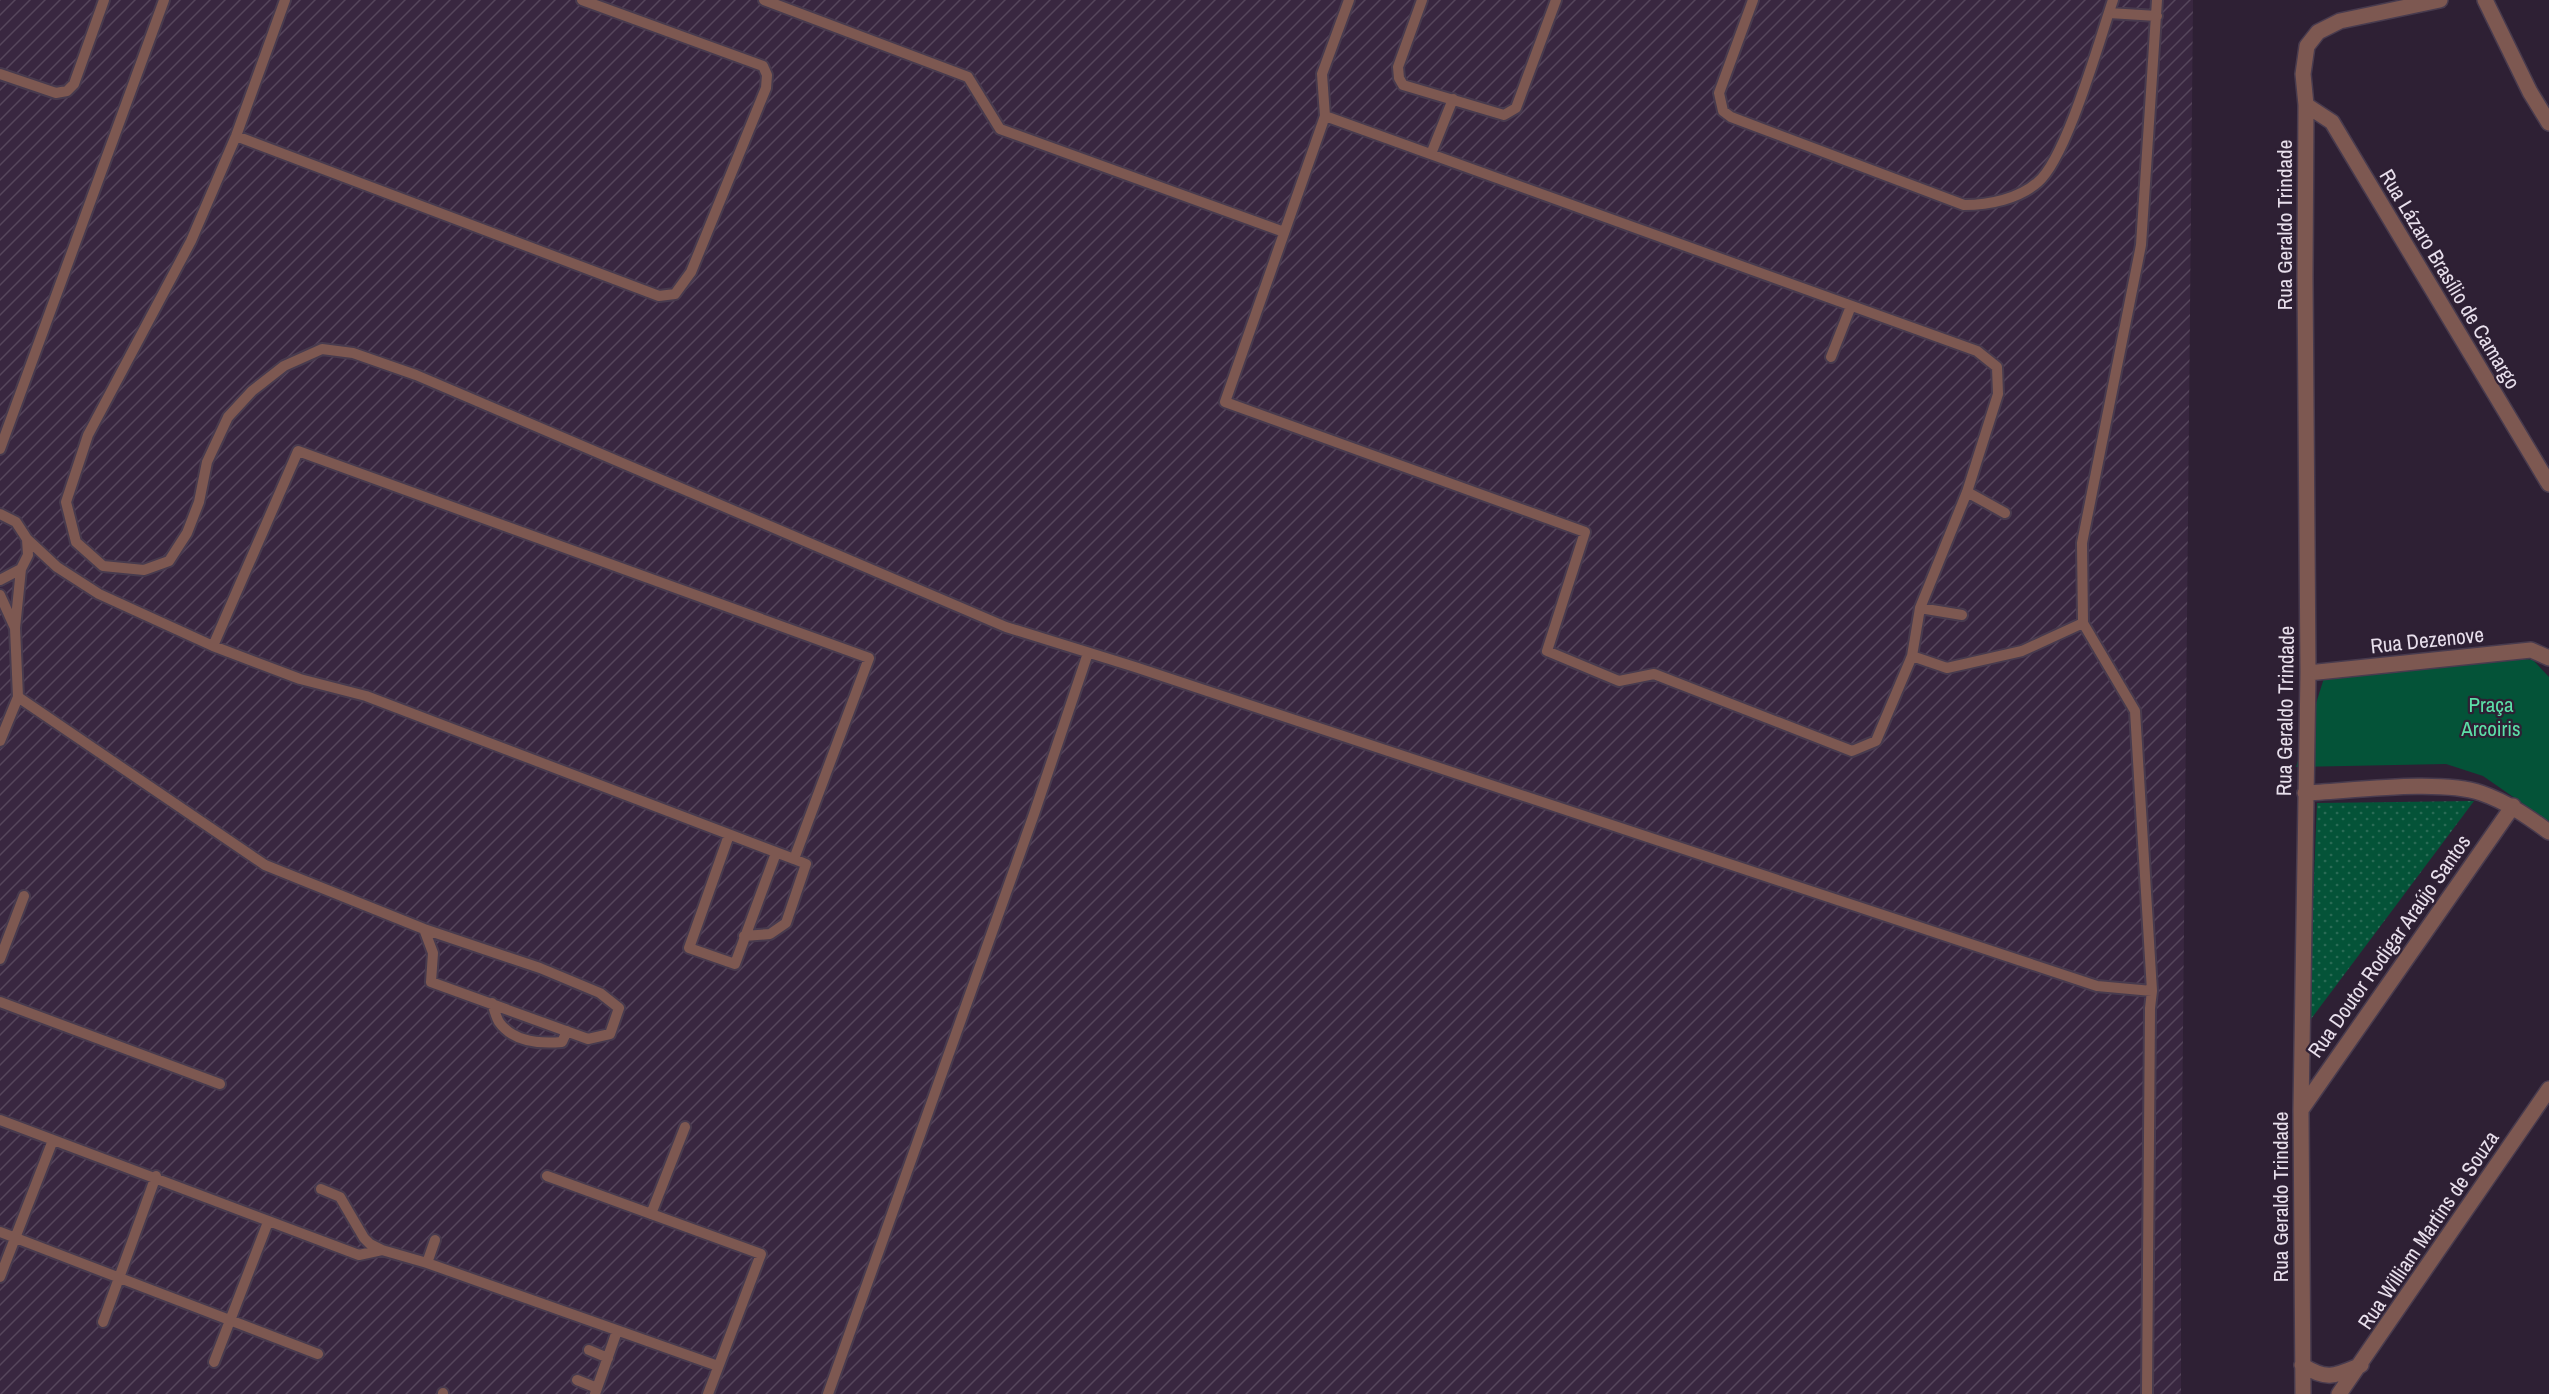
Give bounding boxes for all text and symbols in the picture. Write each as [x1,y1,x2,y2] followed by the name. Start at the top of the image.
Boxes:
[2270,140,2299,310] street label: Rua Geraldo Trindade
[2373,164,2527,394] street label: Rua Lázaro Brasílio de Camargo
[2369,620,2485,660] street label: Rua Dezenove
[2269,626,2301,796] street label: Rua Geraldo Trindade
[2460,690,2521,743] park label: Praça Arcoiris
[2301,829,2477,1063] street label: Rua Doutor Rodigar Araújo Santos
[2266,1112,2295,1282] street label: Rua Geraldo Trindade
[2351,1125,2506,1335] street label: Rua William Martins de Souza

